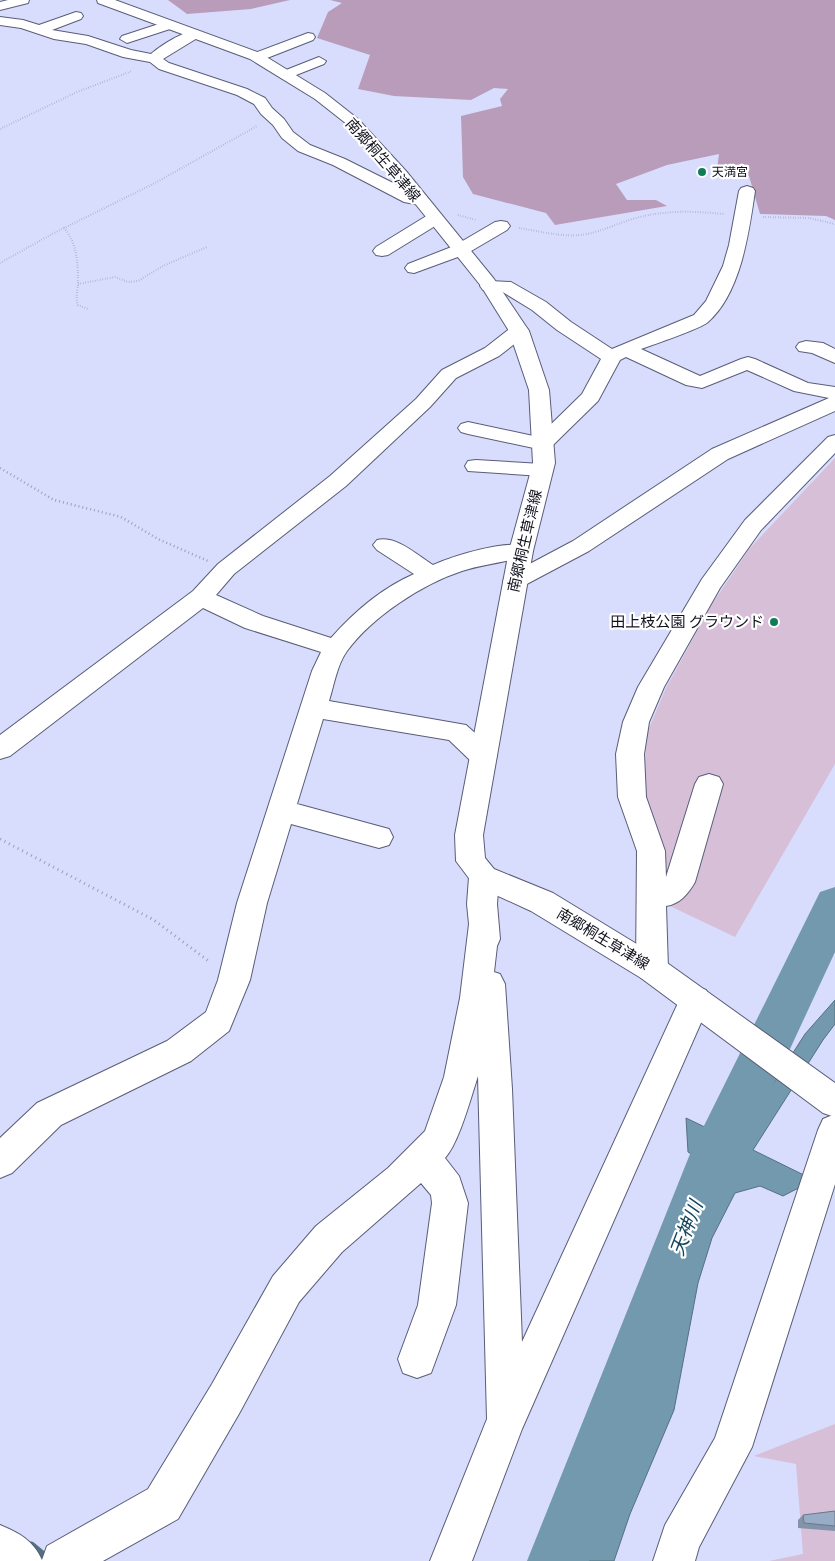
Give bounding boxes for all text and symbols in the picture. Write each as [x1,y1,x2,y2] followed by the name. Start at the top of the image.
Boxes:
[342,114,424,206] street label: 南郷桐生草津線
[712,165,748,179] place label: 天満宮
[696,166,708,178] marker: 天満宮
[504,488,546,594] street label: 南郷桐生草津線
[610,613,764,631] place label: 田上枝公園 グラウンド
[768,616,780,628] marker: 田上枝公園 グラウンド
[553,904,653,974] street label: 南郷桐生草津線
[666,1196,707,1259] water label: 天神川

